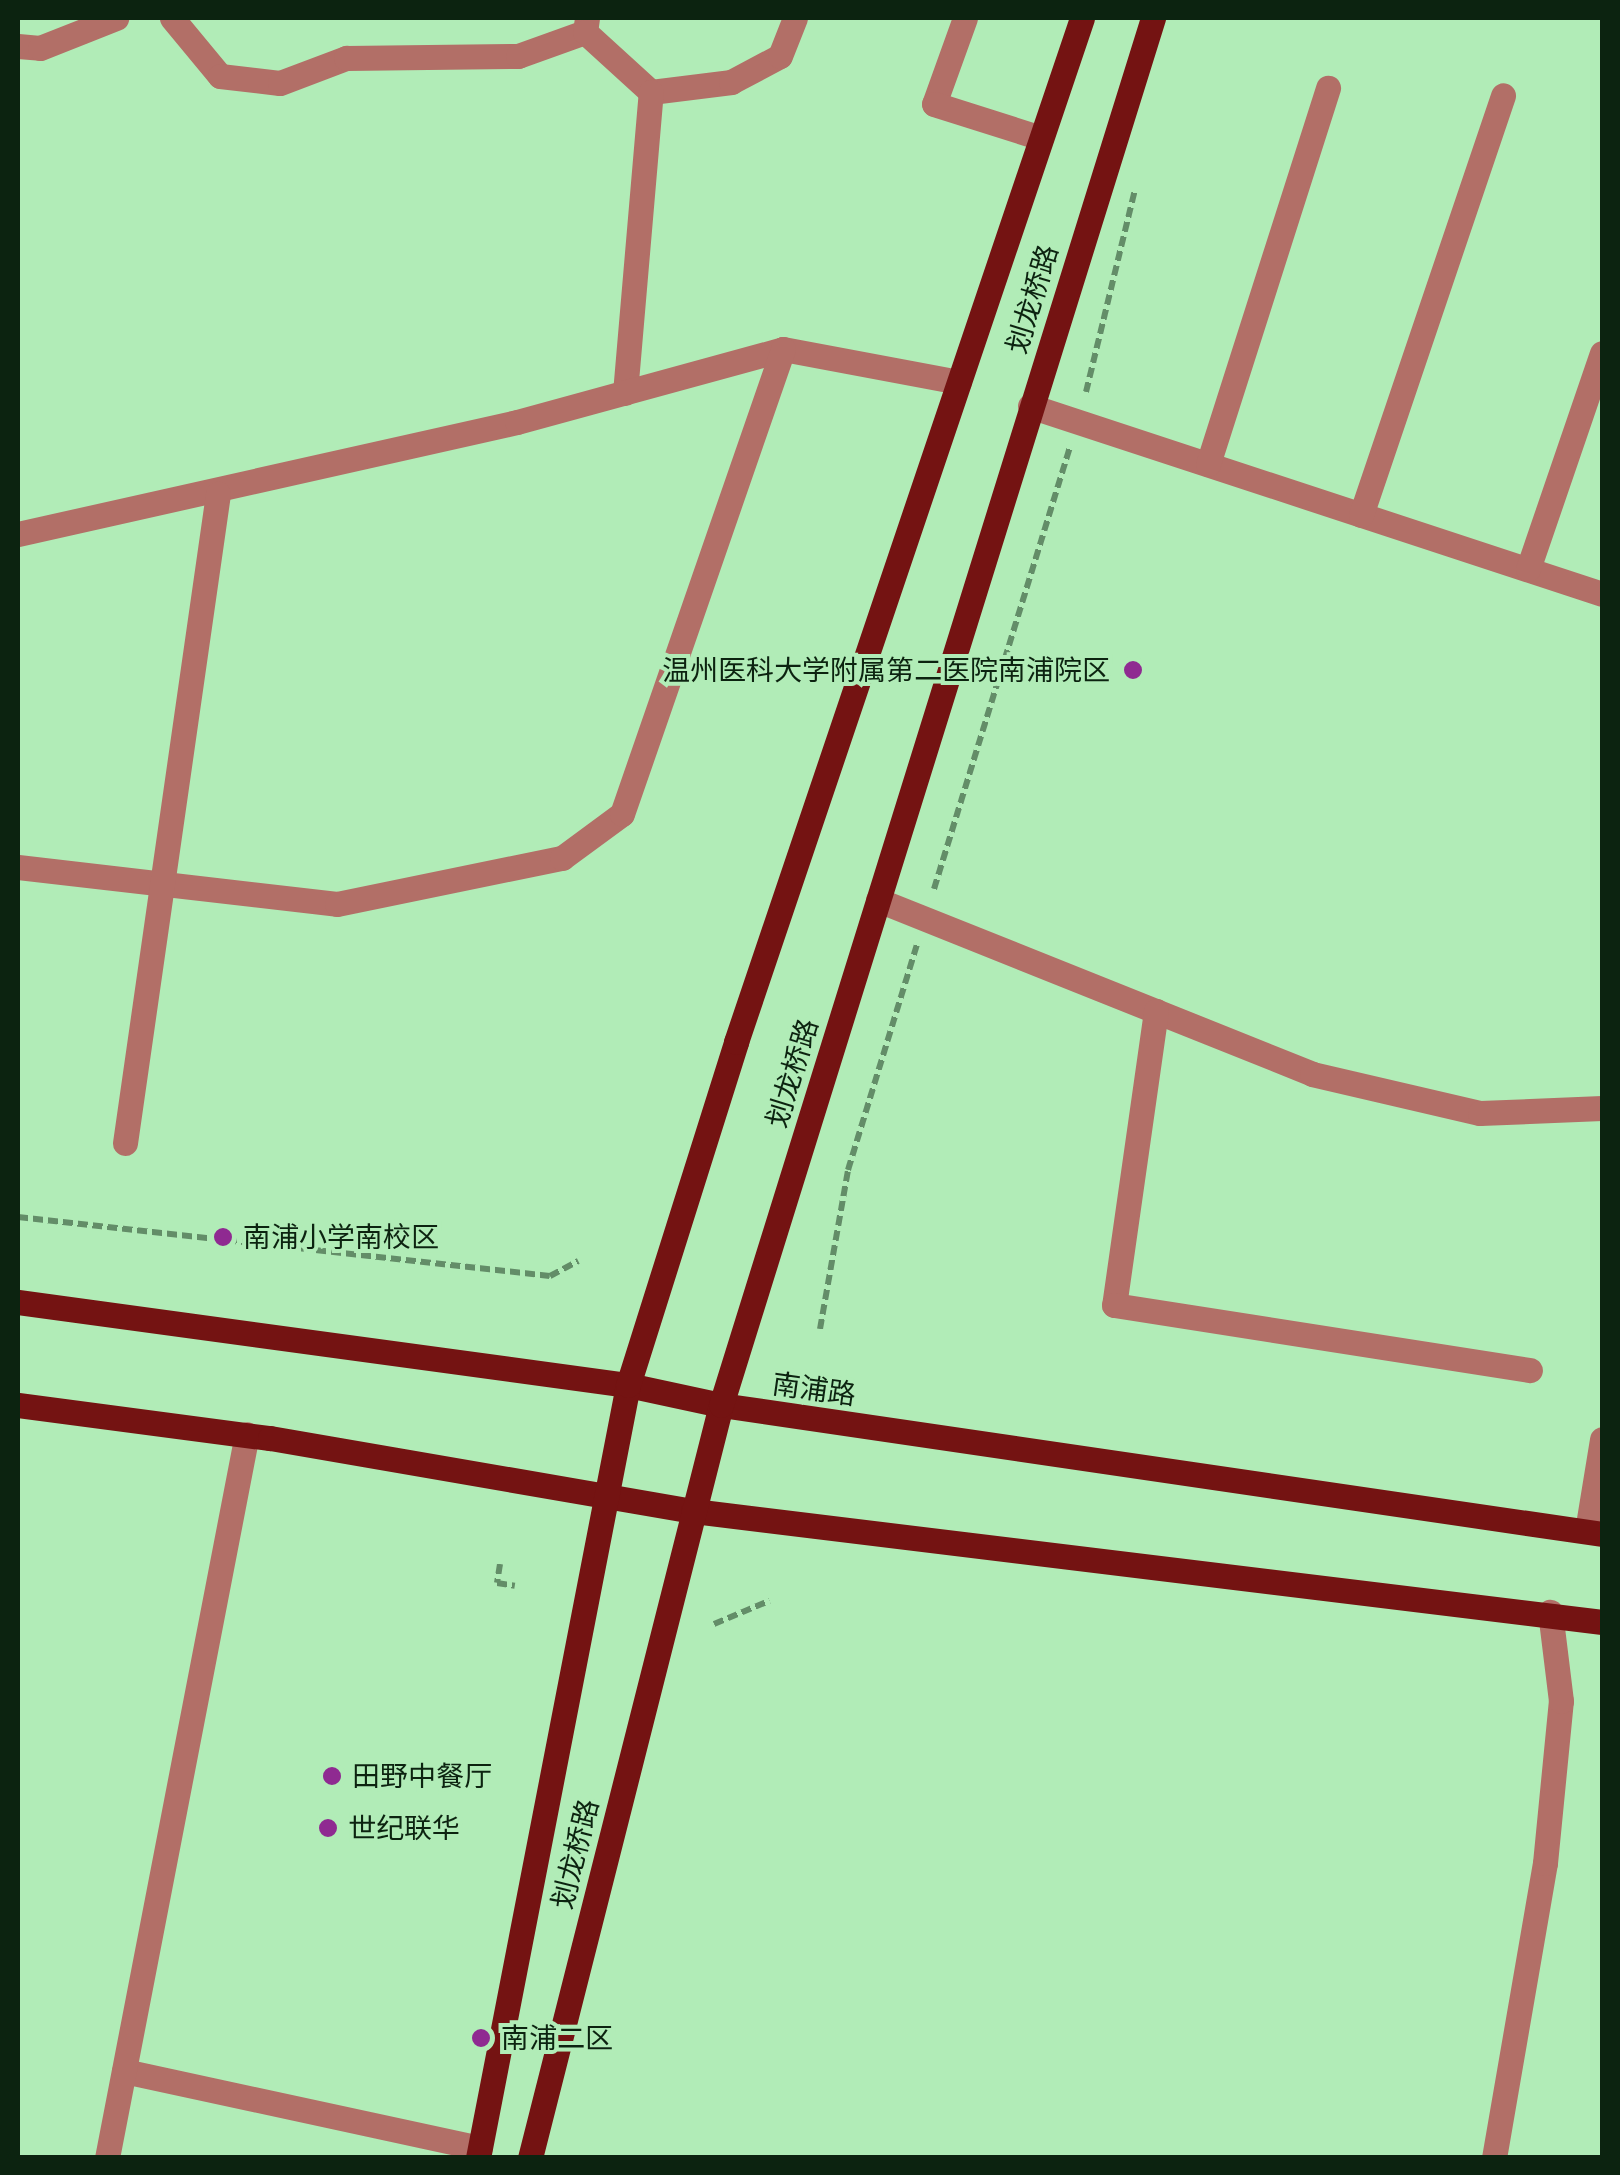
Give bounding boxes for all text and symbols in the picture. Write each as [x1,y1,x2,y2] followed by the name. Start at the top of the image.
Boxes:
[1000,241,1064,357] street label: 划龙桥路
[662,653,1110,687] place label: 温州医科大学附属第二医院南浦院区
[1120,657,1146,683] marker: 温州医科大学附属第二医院南浦院区
[760,1015,824,1131] street label: 划龙桥路
[243,1220,439,1254] place label: 南浦小学南校区
[212,1226,234,1248] marker: 南浦小学南校区
[770,1367,858,1411] street label: 南浦路
[352,1759,492,1793] place label: 田野中餐厅
[321,1765,343,1787] marker: 田野中餐厅
[545,1796,605,1912] street label: 划龙桥路
[348,1811,460,1845] place label: 世纪联华
[317,1817,339,1839] marker: 世纪联华
[501,2021,613,2055] place label: 南浦二区
[470,2027,492,2049] marker: 南浦二区

